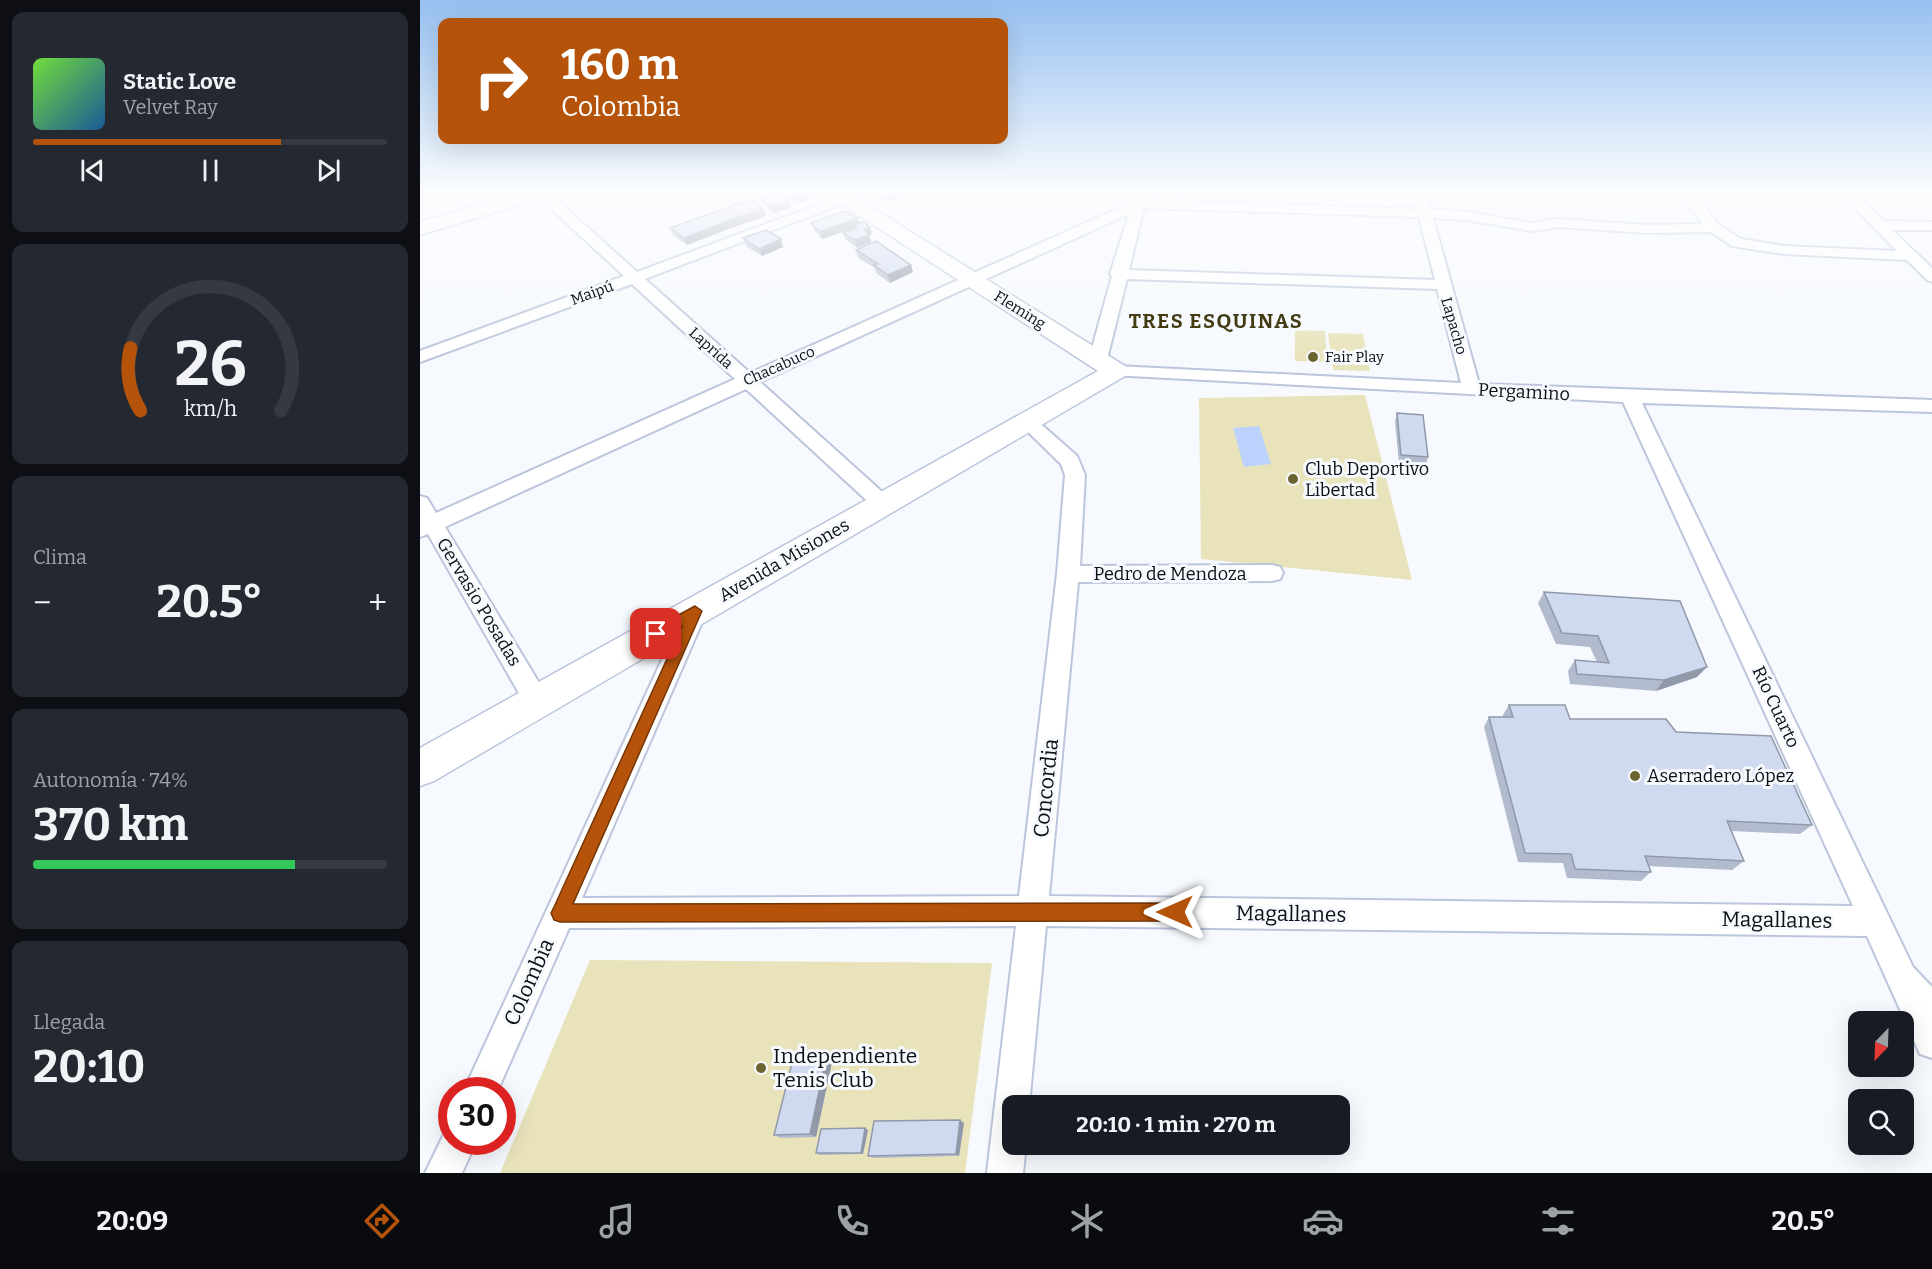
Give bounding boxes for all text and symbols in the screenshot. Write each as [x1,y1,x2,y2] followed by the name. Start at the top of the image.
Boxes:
[561,40,678,90] text: 160 m
[462,42,540,120] icon: right
[123,68,236,95] text: Static Love
[561,91,680,123] text: Colombia
[123,95,218,119] text: Velvet Ray
[76,154,109,187] icon: previous
[194,154,227,187] icon: pause
[312,154,345,187] icon: next
[568,277,616,309] street label: Maipú
[991,287,1049,333] street label: Fleming
[1437,295,1471,357] street label: Lapacho
[1129,309,1303,333] district label: TRES ESQUINAS
[685,324,737,372] street label: Laprida
[174,327,246,402] text: 26
[740,342,818,390] street label: Chacabuco
[1325,348,1384,366] place label: Fair Play
[1306,350,1320,364] marker: Fair Play
[1478,379,1570,405] street label: Pergamino
[183,397,237,423] text: km/h
[1305,458,1429,501] place label: Club Deportivo Libertad
[1286,472,1300,486] marker: Club Deportivo Libertad
[715,514,853,606] street label: Avenida Misiones
[432,534,526,670] street label: Gervasio Posadas
[33,545,87,569] text: Clima
[1093,563,1247,585] street label: Pedro de Mendoza
[157,575,263,629] text: 20.5°
[33,583,51,623] text: −
[368,583,387,623] text: +
[630,608,681,659] pin
[639,617,672,650] icon: arrive
[1748,663,1804,751] street label: Río Cuarto
[1028,737,1064,839] street label: Concordia
[1647,765,1794,787] place label: Aserradero López
[33,768,188,792] text: Autonomía · 74%
[1628,769,1642,783] marker: Aserradero López
[33,798,188,852] text: 370 km
[1143,880,1207,944] position arrow
[1235,900,1347,928] street label: Magallanes
[1721,906,1833,934] street label: Magallanes
[498,934,560,1030] street label: Colombia
[33,1010,105,1034] text: Llegada
[1848,1011,1914,1077] north arrow
[1848,1011,1914,1155] map controls
[33,1040,145,1094] text: 20:10
[773,1043,917,1093] place label: Independiente Tenis Club
[754,1061,768,1075] marker: Independiente Tenis Club
[438,1077,516,1155] speed limit sign: 30
[1848,1089,1914,1155] button: search
[1076,1111,1276,1138] text: 20:10 · 1 min · 270 m
[361,1200,403,1242] icon: directions
[596,1200,638,1242] icon: music
[831,1200,873,1242] icon: phone
[1066,1200,1108,1242] icon: climate
[1302,1200,1344,1242] icon: car
[1537,1200,1579,1242] icon: filters
[97,1205,168,1237] text: 20:09
[1772,1205,1835,1237] text: 20.5°

